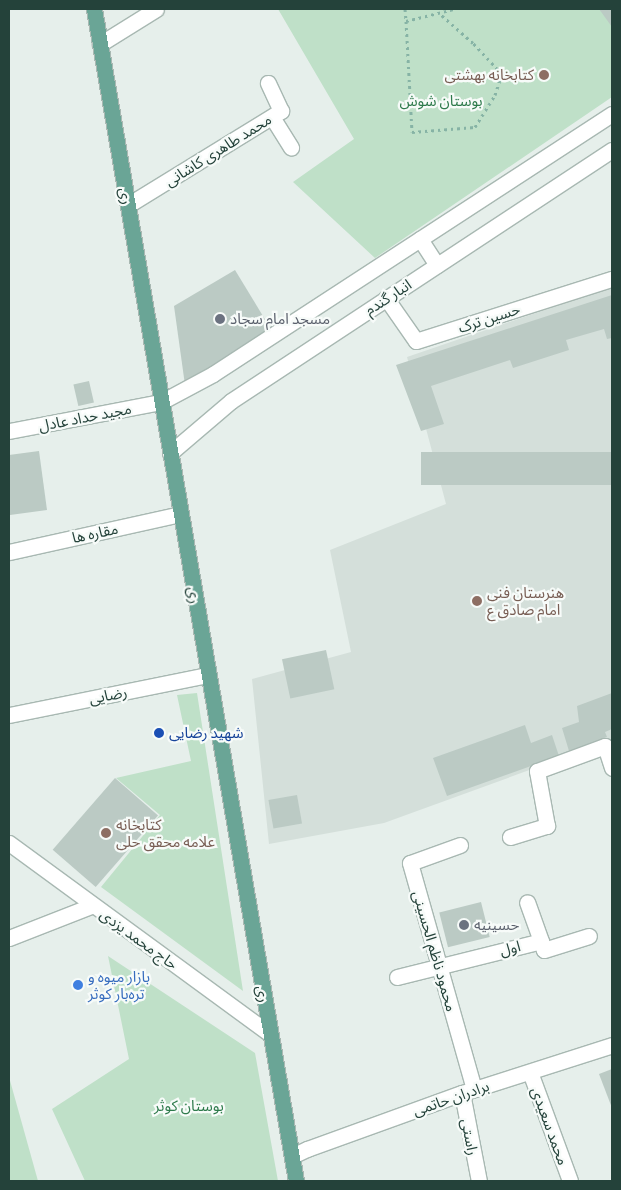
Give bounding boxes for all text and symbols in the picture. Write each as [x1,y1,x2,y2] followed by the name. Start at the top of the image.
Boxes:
[445,66,534,84] place label: کتابخانه بهشتی
[538,69,550,81] marker: کتابخانه بهشتی
[399,92,483,110] park label: بوستان شوش
[161,110,275,190] street label: محمد طاهری کاشانی
[116,186,136,206] street label: ری
[361,275,415,319] street label: انبار گندم
[456,300,522,336] street label: حسین ترک
[230,310,330,328] place label: مسجد امام سجاد
[214,313,226,325] marker: مسجد امام سجاد
[37,399,133,435] street label: مجید حداد عادل
[70,519,120,547] street label: مقاره ها
[487,583,564,618] place label: هنرستان فنی امام صادق ع
[184,585,204,605] street label: ری
[471,595,483,607] marker: هنرستان فنی امام صادق ع
[87,682,129,708] street label: رضایی
[169,724,243,742] place label: شهید رضایی
[153,727,165,739] marker: شهید رضایی
[116,815,215,850] place label: کتابخانه علامه محقق حلی
[100,827,112,839] marker: کتابخانه علامه محقق حلی
[409,889,461,1013] street label: محمود ناظم الحسینی
[97,905,181,973] street label: حاج محمد یزدی
[474,916,519,934] place label: حسینیه
[458,919,470,931] marker: حسینیه
[498,937,522,959] street label: اول
[88,967,150,1002] place label: بازار میوه و تره‌بار کوثر
[72,979,84,991] marker: بازار میوه و تره‌بار کوثر
[253,984,273,1004] street label: ری
[410,1077,492,1119] street label: برادران حاتمی
[528,1085,572,1167] street label: محمد سعیدی
[154,1097,224,1115] park label: بوستان کوثر
[458,1117,482,1157] street label: راستی

